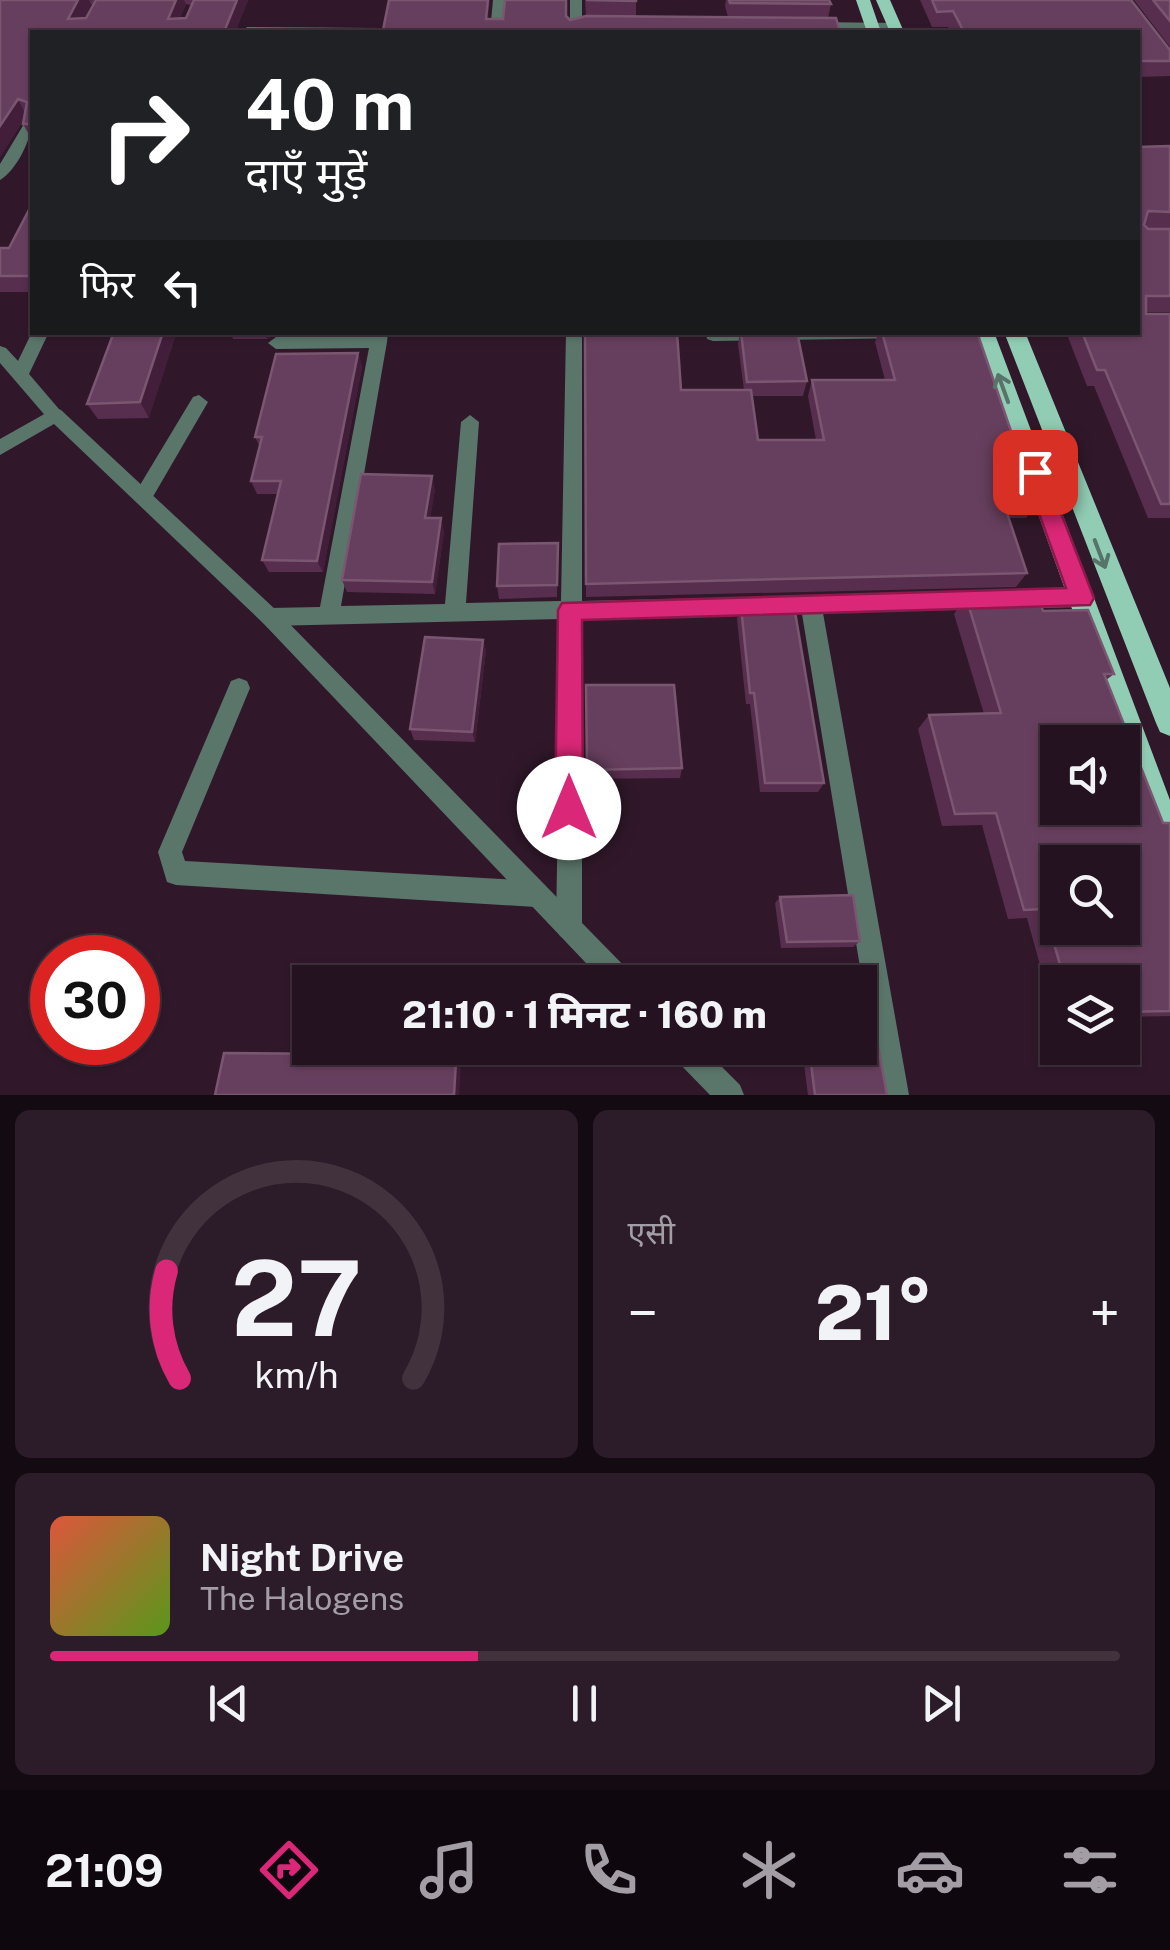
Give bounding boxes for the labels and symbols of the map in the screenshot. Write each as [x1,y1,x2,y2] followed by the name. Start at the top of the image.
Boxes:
[993,373,1011,404] one-way arrow
[993,430,1078,515] pin
[1092,538,1110,569] one-way arrow
[517,756,621,860] position arrow
[30,935,160,1065] speed limit sign: 30

